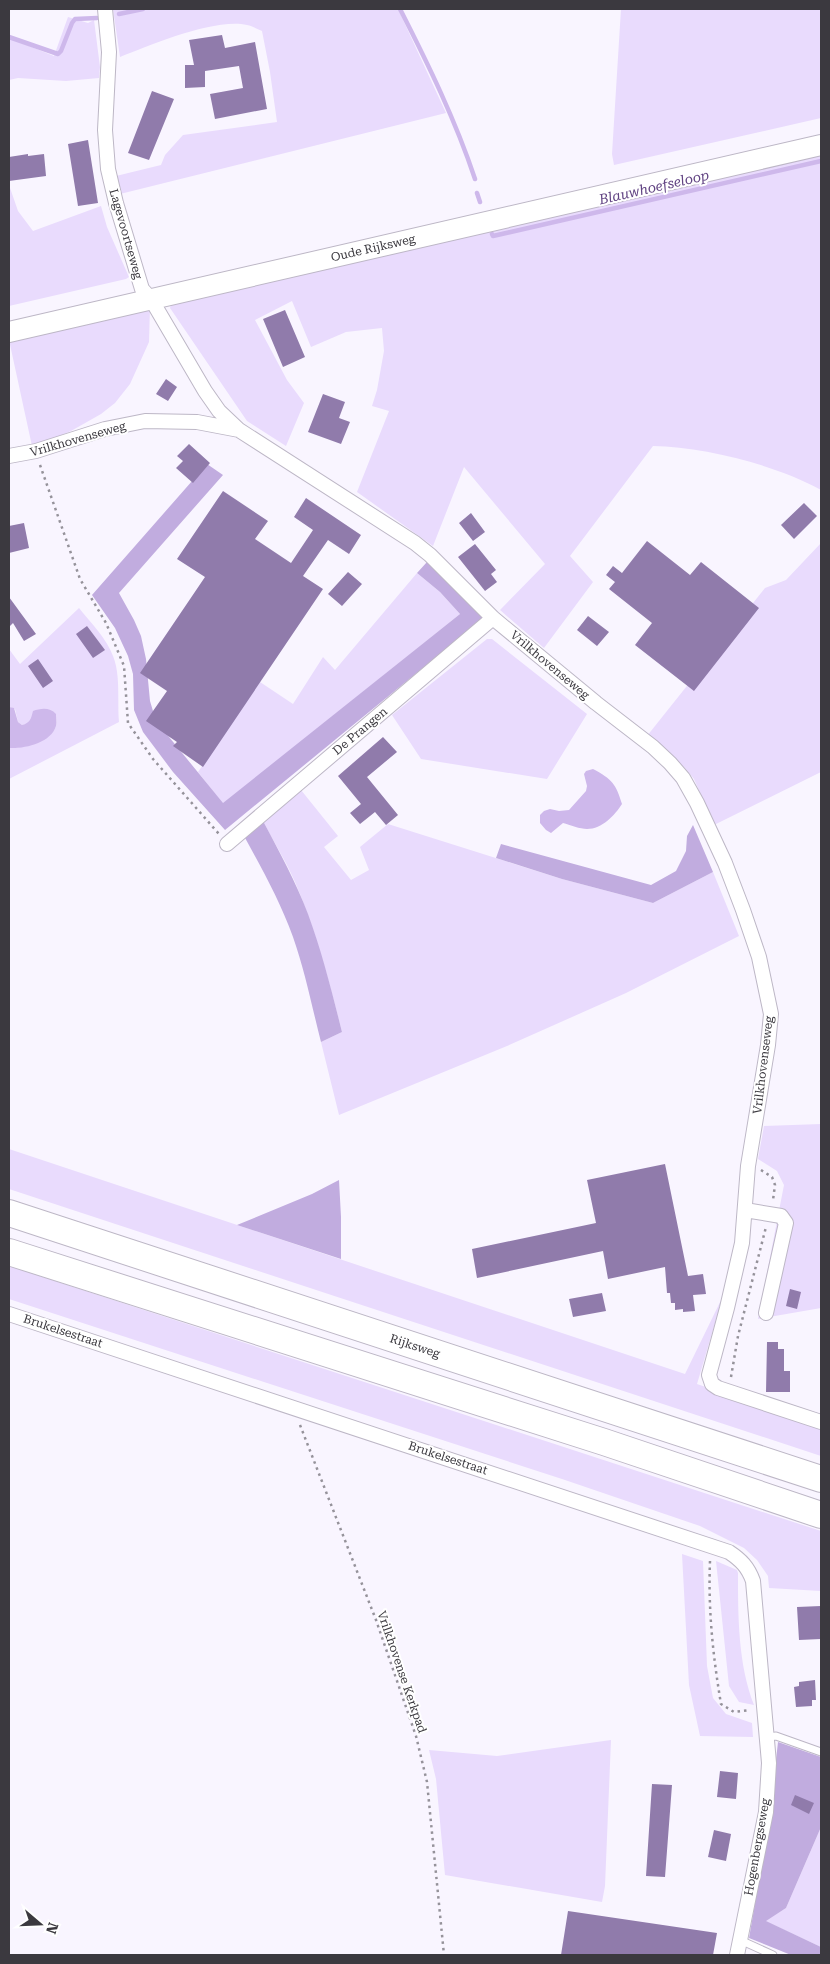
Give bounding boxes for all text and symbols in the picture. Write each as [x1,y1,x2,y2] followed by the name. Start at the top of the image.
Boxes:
[596,167,711,208] water label: Blauwhoefseloop
[106,187,146,281] street label: Lagevoortseweg
[329,231,417,265] street label: Oude Rijksweg
[29,419,128,459] street label: Vrilkhovenseweg
[508,628,593,702] street label: Vrilkhovenseweg
[330,704,390,758] street label: De Prangen
[750,1015,776,1115] street label: Vrilkhovenseweg
[22,1312,105,1351] street label: Brukelsestraat
[388,1331,442,1361] street label: Rijksweg
[407,1439,490,1478] street label: Brukelsestraat
[375,1609,430,1735] street label: Vrilkhovense Kerkpad
[742,1797,773,1897] street label: Hogenbergseweg
[15,1899,65,1949] north arrow
[43,1921,62,1936] text: N

